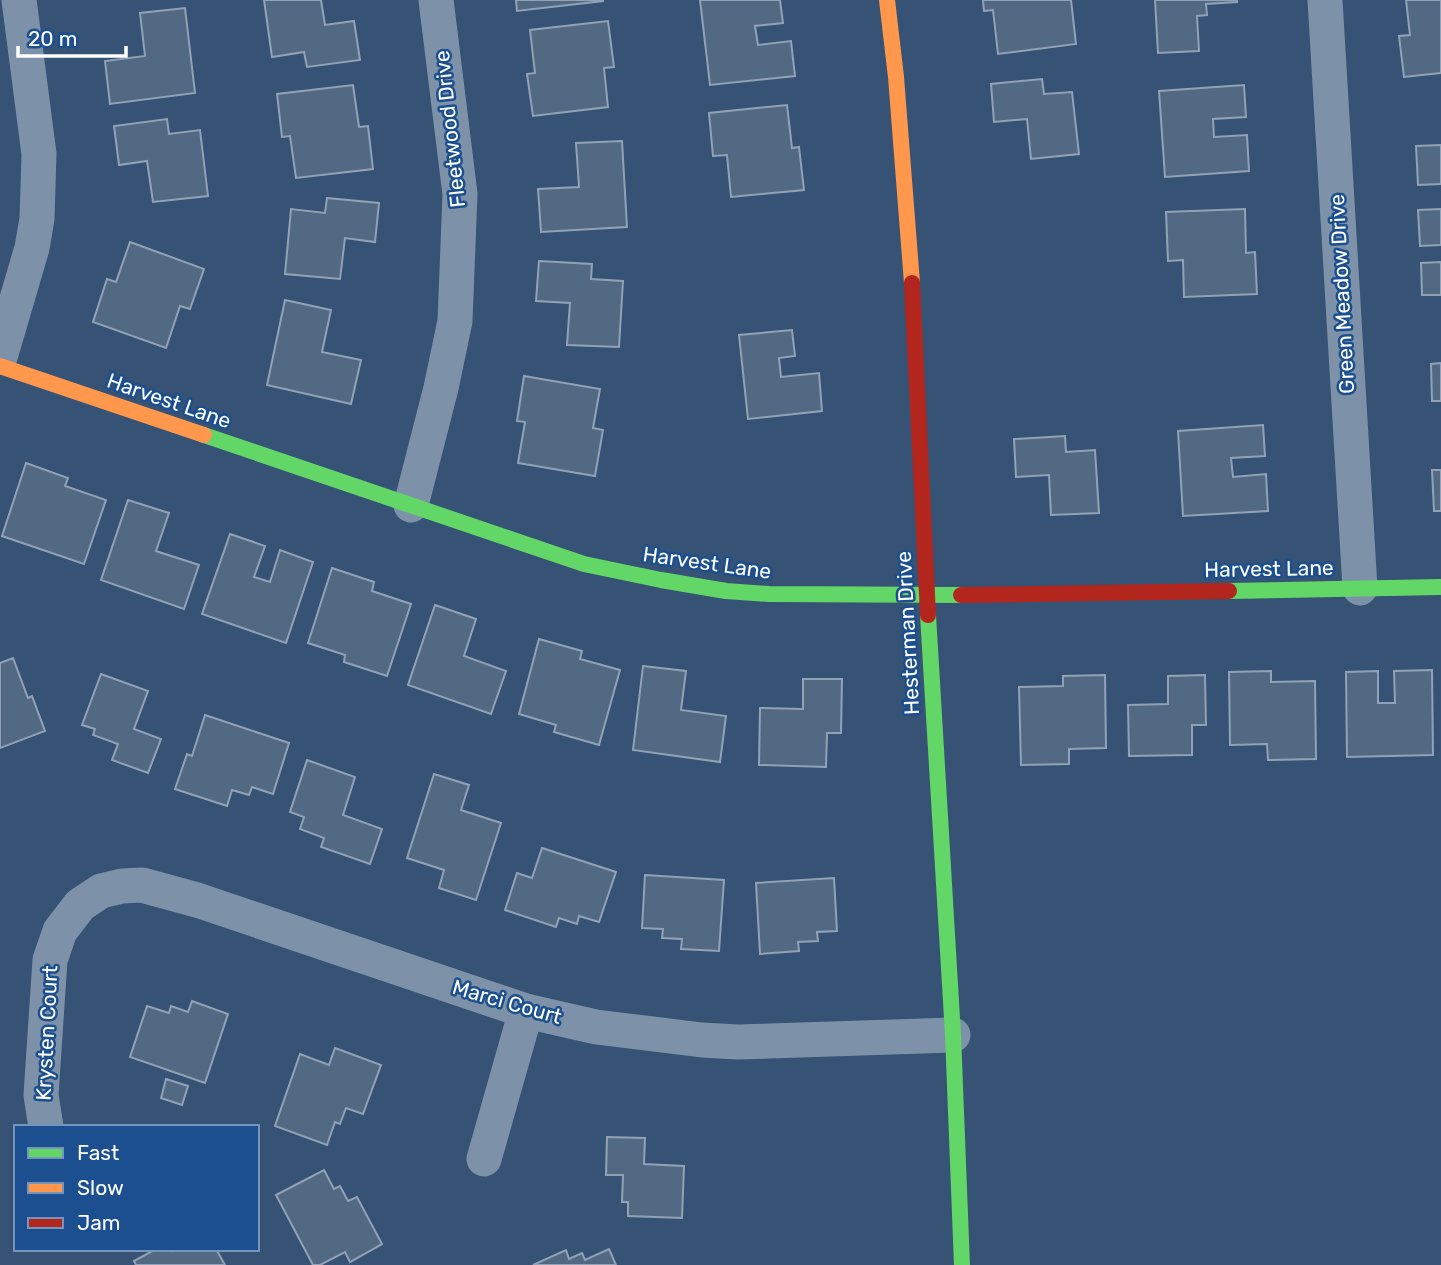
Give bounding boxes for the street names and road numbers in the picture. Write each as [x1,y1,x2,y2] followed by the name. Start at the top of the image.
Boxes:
[429,49,470,209] street label: Fleetwood Drive
[1324,194,1359,394] street label: Green Meadow Drive
[104,368,234,433] street label: Harvest Lane
[641,541,773,584] street label: Harvest Lane
[891,550,924,716] street label: Hesterman Drive
[1204,555,1334,582] street label: Harvest Lane
[30,965,63,1101] street label: Krysten Court
[450,974,565,1029] street label: Marci Court

